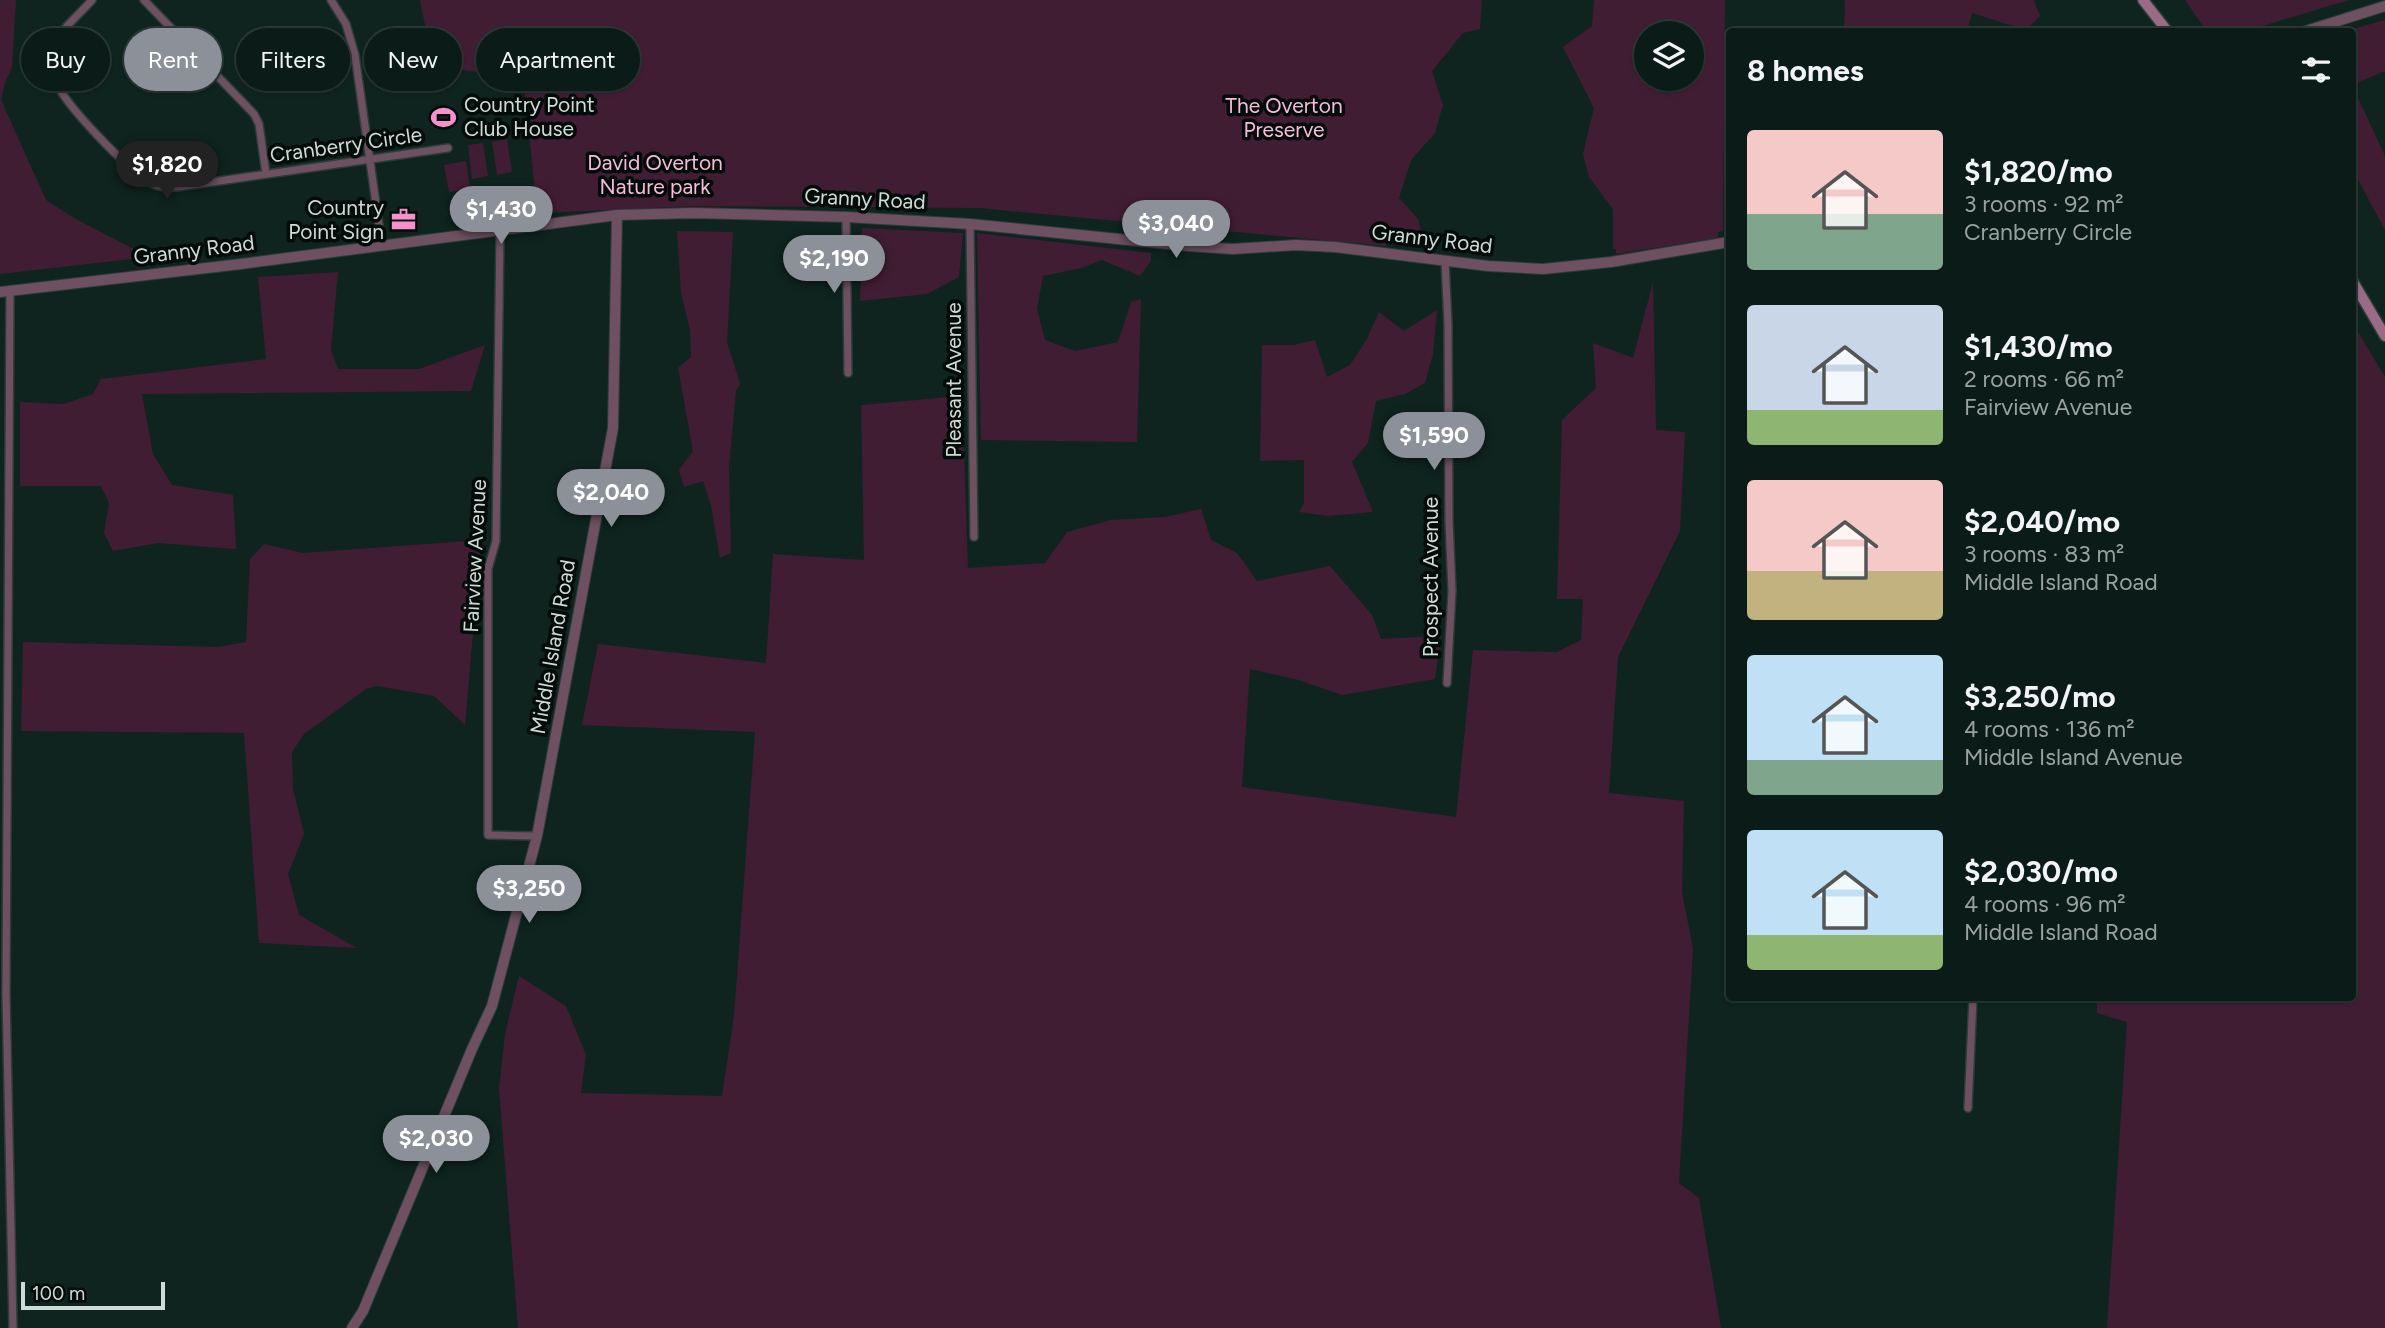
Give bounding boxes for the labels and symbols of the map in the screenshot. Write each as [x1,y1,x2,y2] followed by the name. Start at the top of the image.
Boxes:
[464,92,595,141] place label: Country Point Club House
[1225,93,1343,142] park label: The Overton Preserve
[430,103,458,131] sports icon: Country Point Club House
[268,121,424,168] street label: Cranberry Circle
[110,142,224,201] pin: $1,820
[587,150,723,199] park label: David Overton Nature park
[804,183,926,214] street label: Granny Road
[444,187,558,246] pin: $1,430
[288,195,384,244] place label: Country Point Sign
[1119,201,1233,260] pin: $3,040
[390,206,418,234] office icon: Country Point Sign
[1370,219,1494,258] street label: Granny Road
[132,230,256,269] street label: Granny Road
[777,236,891,295] pin: $2,190
[941,302,966,458] street label: Pleasant Avenue
[1377,412,1491,472] pin: $1,590
[554,470,668,529] pin: $2,040
[458,479,491,633] street label: Fairview Avenue
[1418,497,1443,657] street label: Prospect Avenue
[525,558,580,736] street label: Middle Island Road
[472,866,586,925] pin: $3,250
[379,1116,493,1175] pin: $2,030
[21,1279,164,1311] scale bar

